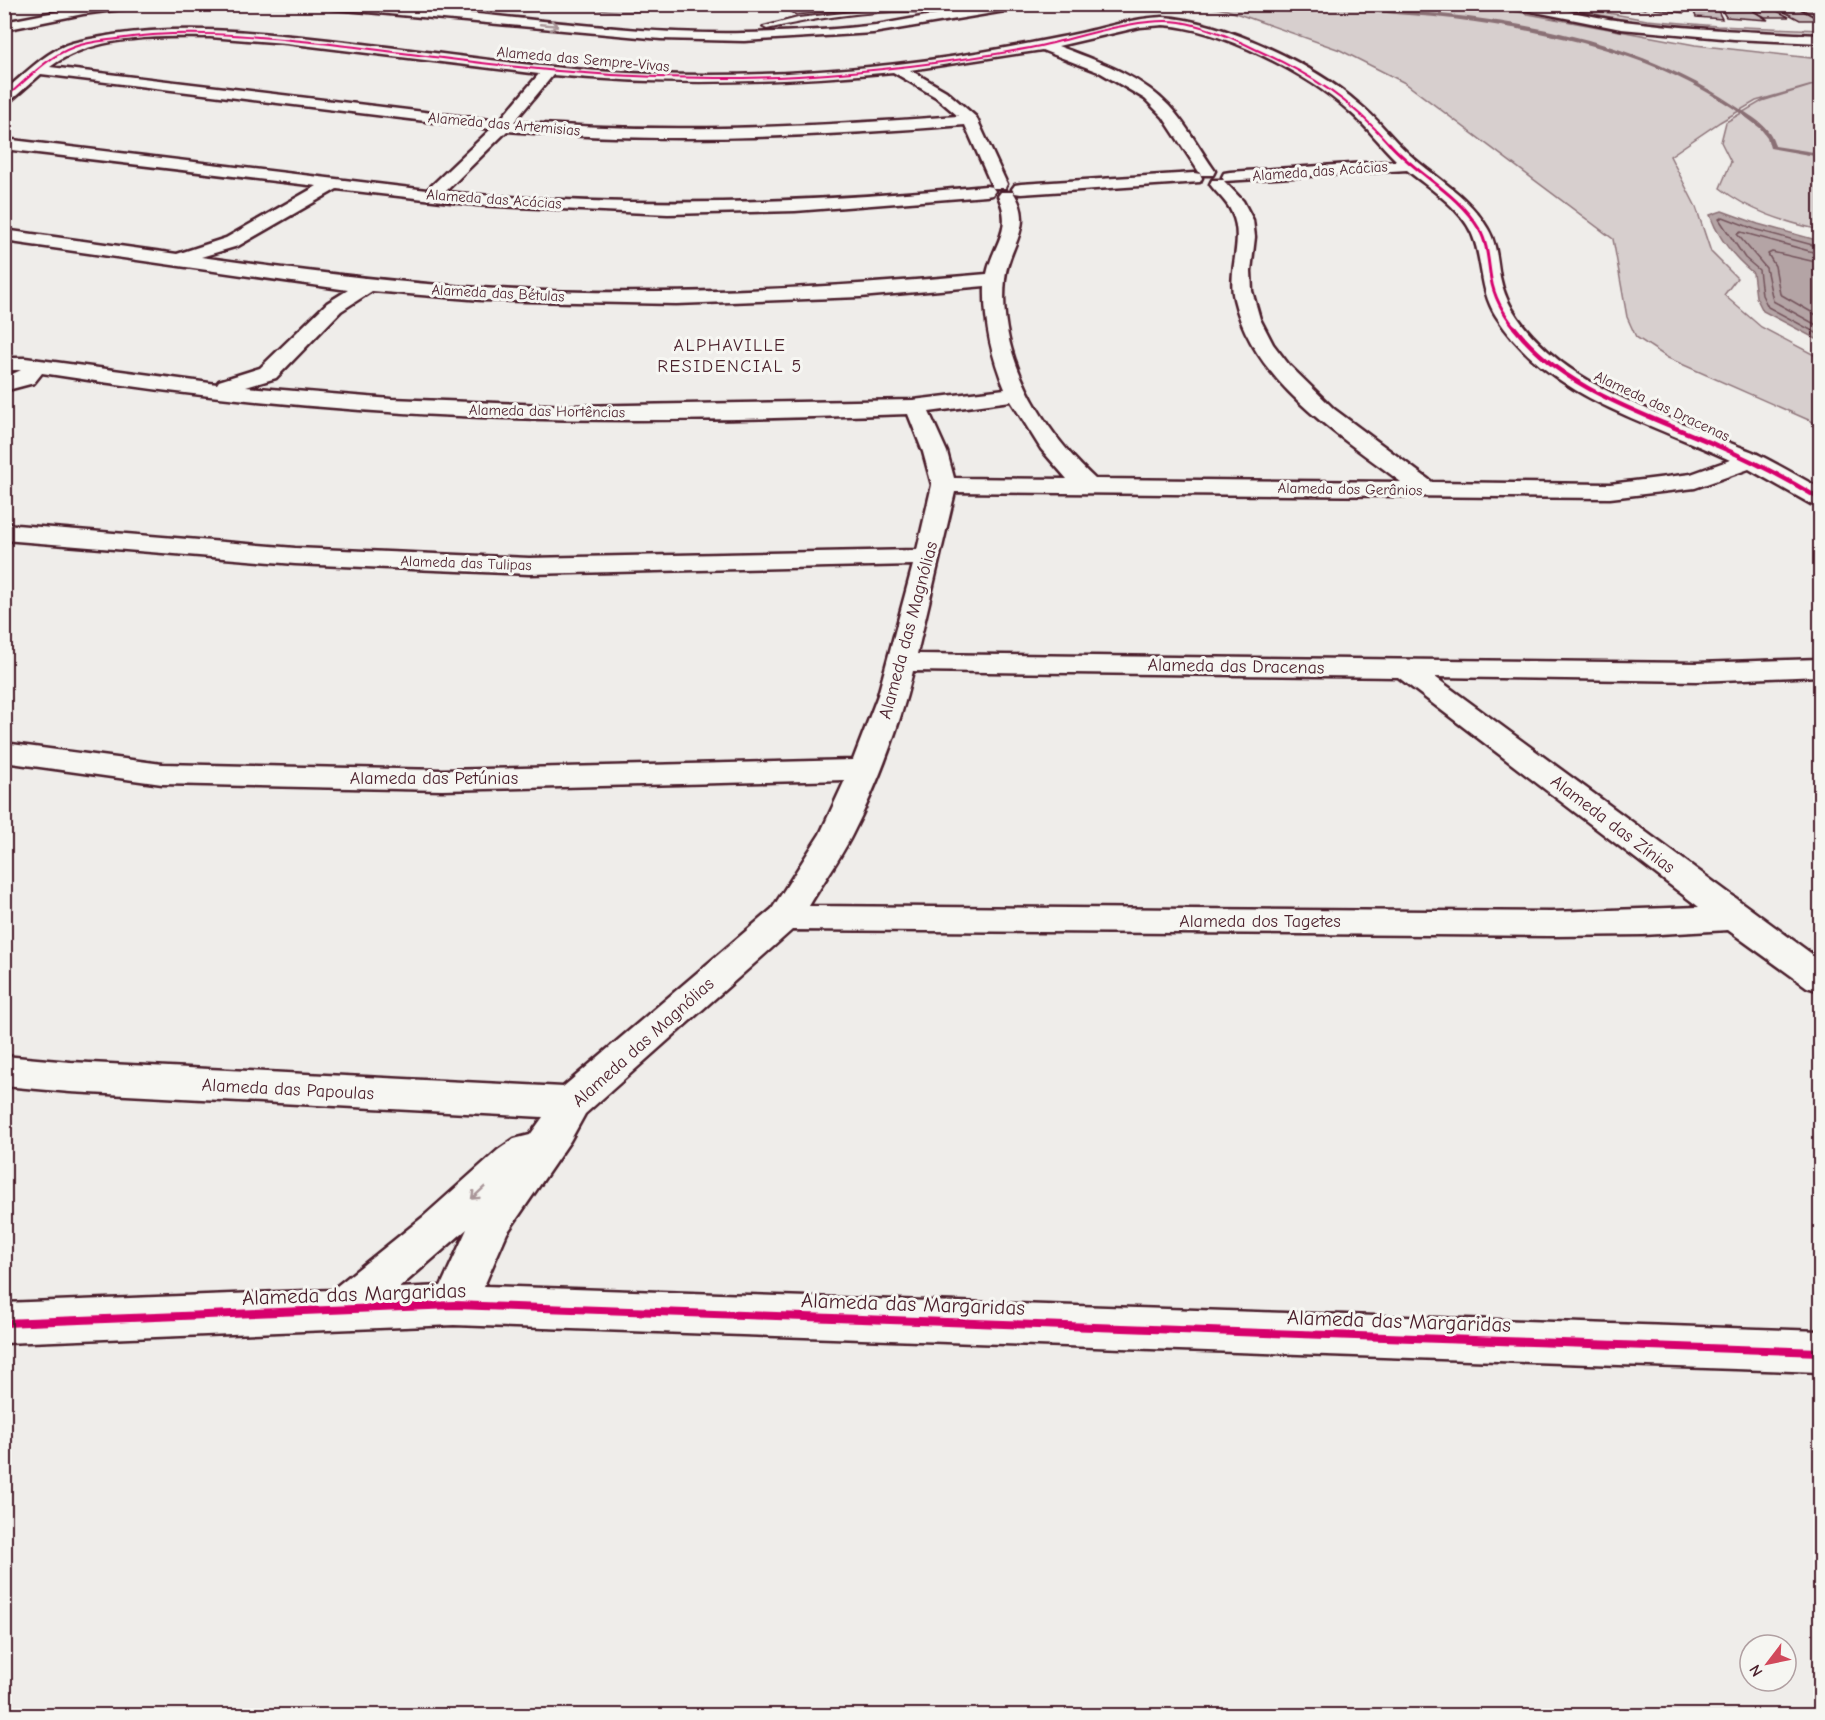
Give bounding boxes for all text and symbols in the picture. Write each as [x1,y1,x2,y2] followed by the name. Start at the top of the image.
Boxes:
[538,20,558,31] one-way arrow
[496,42,670,76] street label: Alameda das Sempre-Vivas
[427,108,581,140] street label: Alameda das Artemisias
[1252,157,1388,185] street label: Alameda das Acácias
[426,185,562,213] street label: Alameda das Acácias
[431,281,565,305] street label: Alameda das Bétulas
[657,335,803,377] district label: ALPHAVILLE RESIDENCIAL 5
[1592,367,1732,445] street label: Alameda das Dracenas
[469,401,625,421] street label: Alameda das Hortências
[1278,479,1422,499] street label: Alameda dos Gerânios
[875,539,942,721] street label: Alameda das Magnólias
[400,552,532,574] street label: Alameda das Tulipas
[1148,654,1324,679] street label: Alameda das Dracenas
[350,768,518,789] street label: Alameda das Petúnias
[1546,771,1679,878] street label: Alameda das Zínias
[1179,911,1341,932] street label: Alameda dos Tagetes
[568,973,718,1111] street label: Alameda das Magnólias
[201,1075,375,1104] street label: Alameda das Papoulas
[471,1186,486,1200] one-way arrow
[242,1278,466,1310] street label: Alameda das Margaridas
[801,1288,1025,1320] street label: Alameda das Margaridas
[1287,1305,1511,1337] street label: Alameda das Margaridas
[1738,1633,1798,1693] north arrow
[1746,1661,1767,1680] text: N

